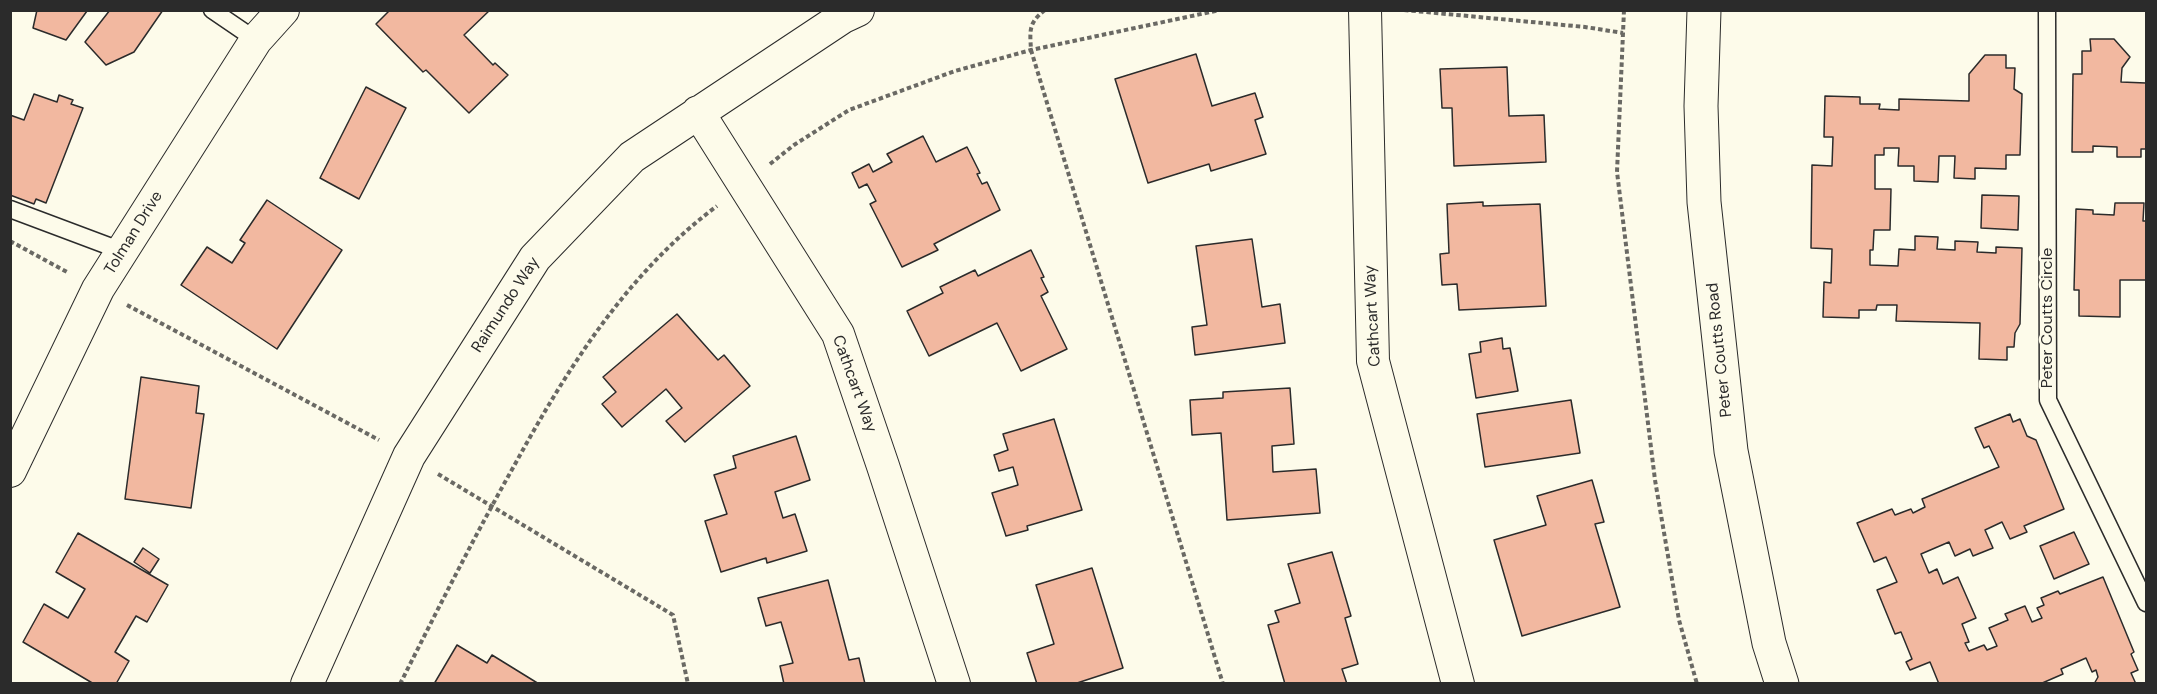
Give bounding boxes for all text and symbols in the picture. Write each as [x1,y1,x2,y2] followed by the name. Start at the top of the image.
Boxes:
[101,188,167,278] street label: Tolman Drive
[2038,248,2058,388] street label: Peter Coutts Circle
[468,254,544,356] street label: Raimundo Way
[1361,265,1385,367] street label: Cathcart Way
[1703,282,1737,418] street label: Peter Coutts Road
[828,333,880,435] street label: Cathcart Way

